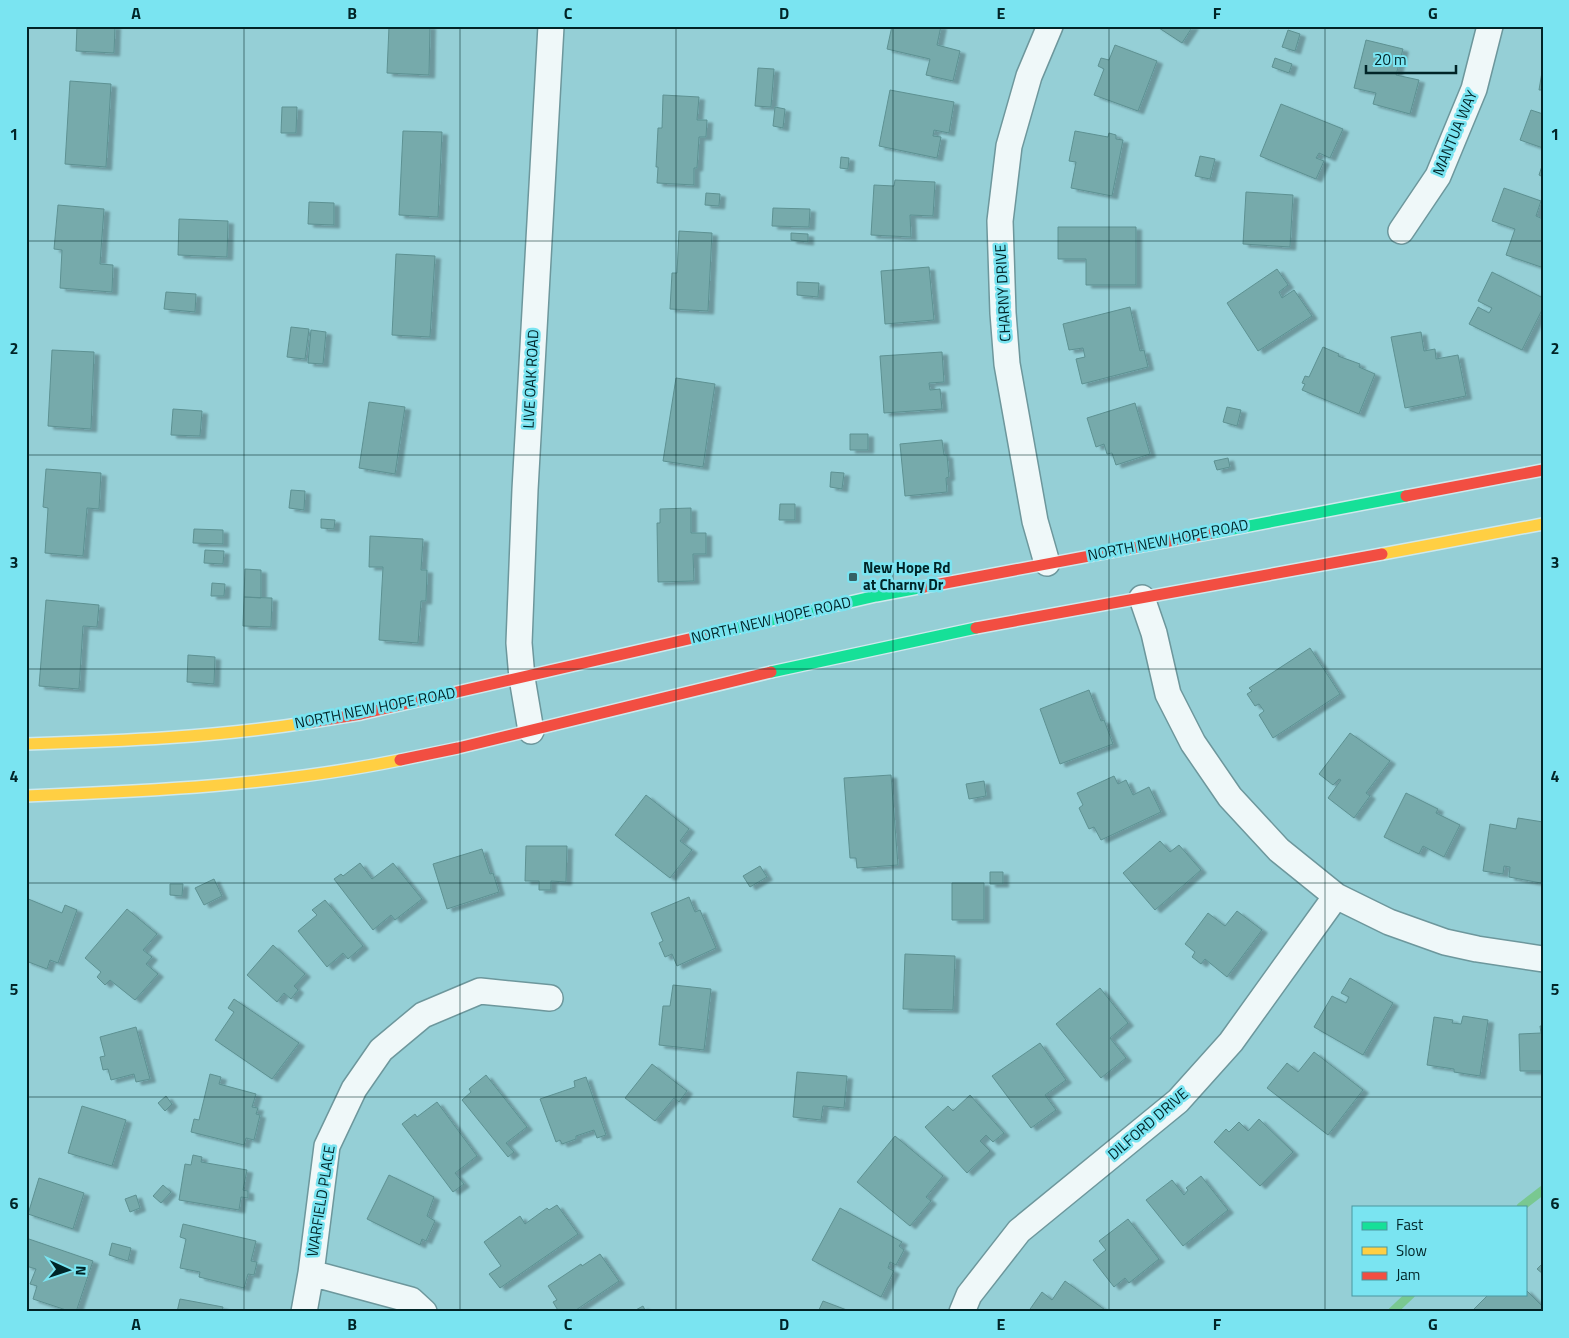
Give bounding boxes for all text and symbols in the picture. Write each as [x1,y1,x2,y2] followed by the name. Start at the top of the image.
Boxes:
[131,1,141,25] text: A
[347,1,357,25] text: B
[564,1,573,25] text: C
[779,1,789,25] text: D
[997,1,1006,25] text: E
[1213,1,1222,25] text: F
[1428,1,1438,25] text: G
[1366,42,1456,74] scale bar
[1374,48,1407,71] text: 20 m
[1426,87,1483,179] street label: MANTUA WAY
[10,122,18,146] text: 1
[1551,122,1559,146] text: 1
[988,244,1017,342] street label: CHARNY DRIVE
[516,329,545,429] street label: LIVE OAK ROAD
[10,336,18,360] text: 2
[1551,336,1559,360] text: 2
[1085,513,1250,566] street label: NORTH NEW HOPE ROAD
[10,550,18,574] text: 3
[1551,550,1559,574] text: 3
[863,556,950,596] place label: New Hope Rd at Charny Dr
[847,571,859,583] marker: New Hope Rd at Charny Dr
[689,590,853,649] street label: NORTH NEW HOPE ROAD
[292,681,457,734] street label: NORTH NEW HOPE ROAD
[10,764,19,788] text: 4
[1551,764,1560,788] text: 4
[10,977,19,1001] text: 5
[1551,977,1560,1001] text: 5
[1102,1082,1193,1165] street label: DILFORD DRIVE
[300,1144,341,1258] street label: WARFIELD PLACE
[10,1191,19,1215] text: 6
[1551,1191,1560,1215] text: 6
[1352,1206,1526,1296] legend
[1396,1213,1424,1236] text: Fast
[1396,1239,1427,1262] text: Slow
[42,1246,92,1296] north arrow
[1396,1263,1420,1286] text: Jam
[71,1265,92,1276] text: N
[131,1312,141,1336] text: A
[347,1312,357,1336] text: B
[564,1312,573,1336] text: C
[779,1312,789,1336] text: D
[997,1312,1006,1336] text: E
[1213,1312,1222,1336] text: F
[1428,1312,1438,1336] text: G

